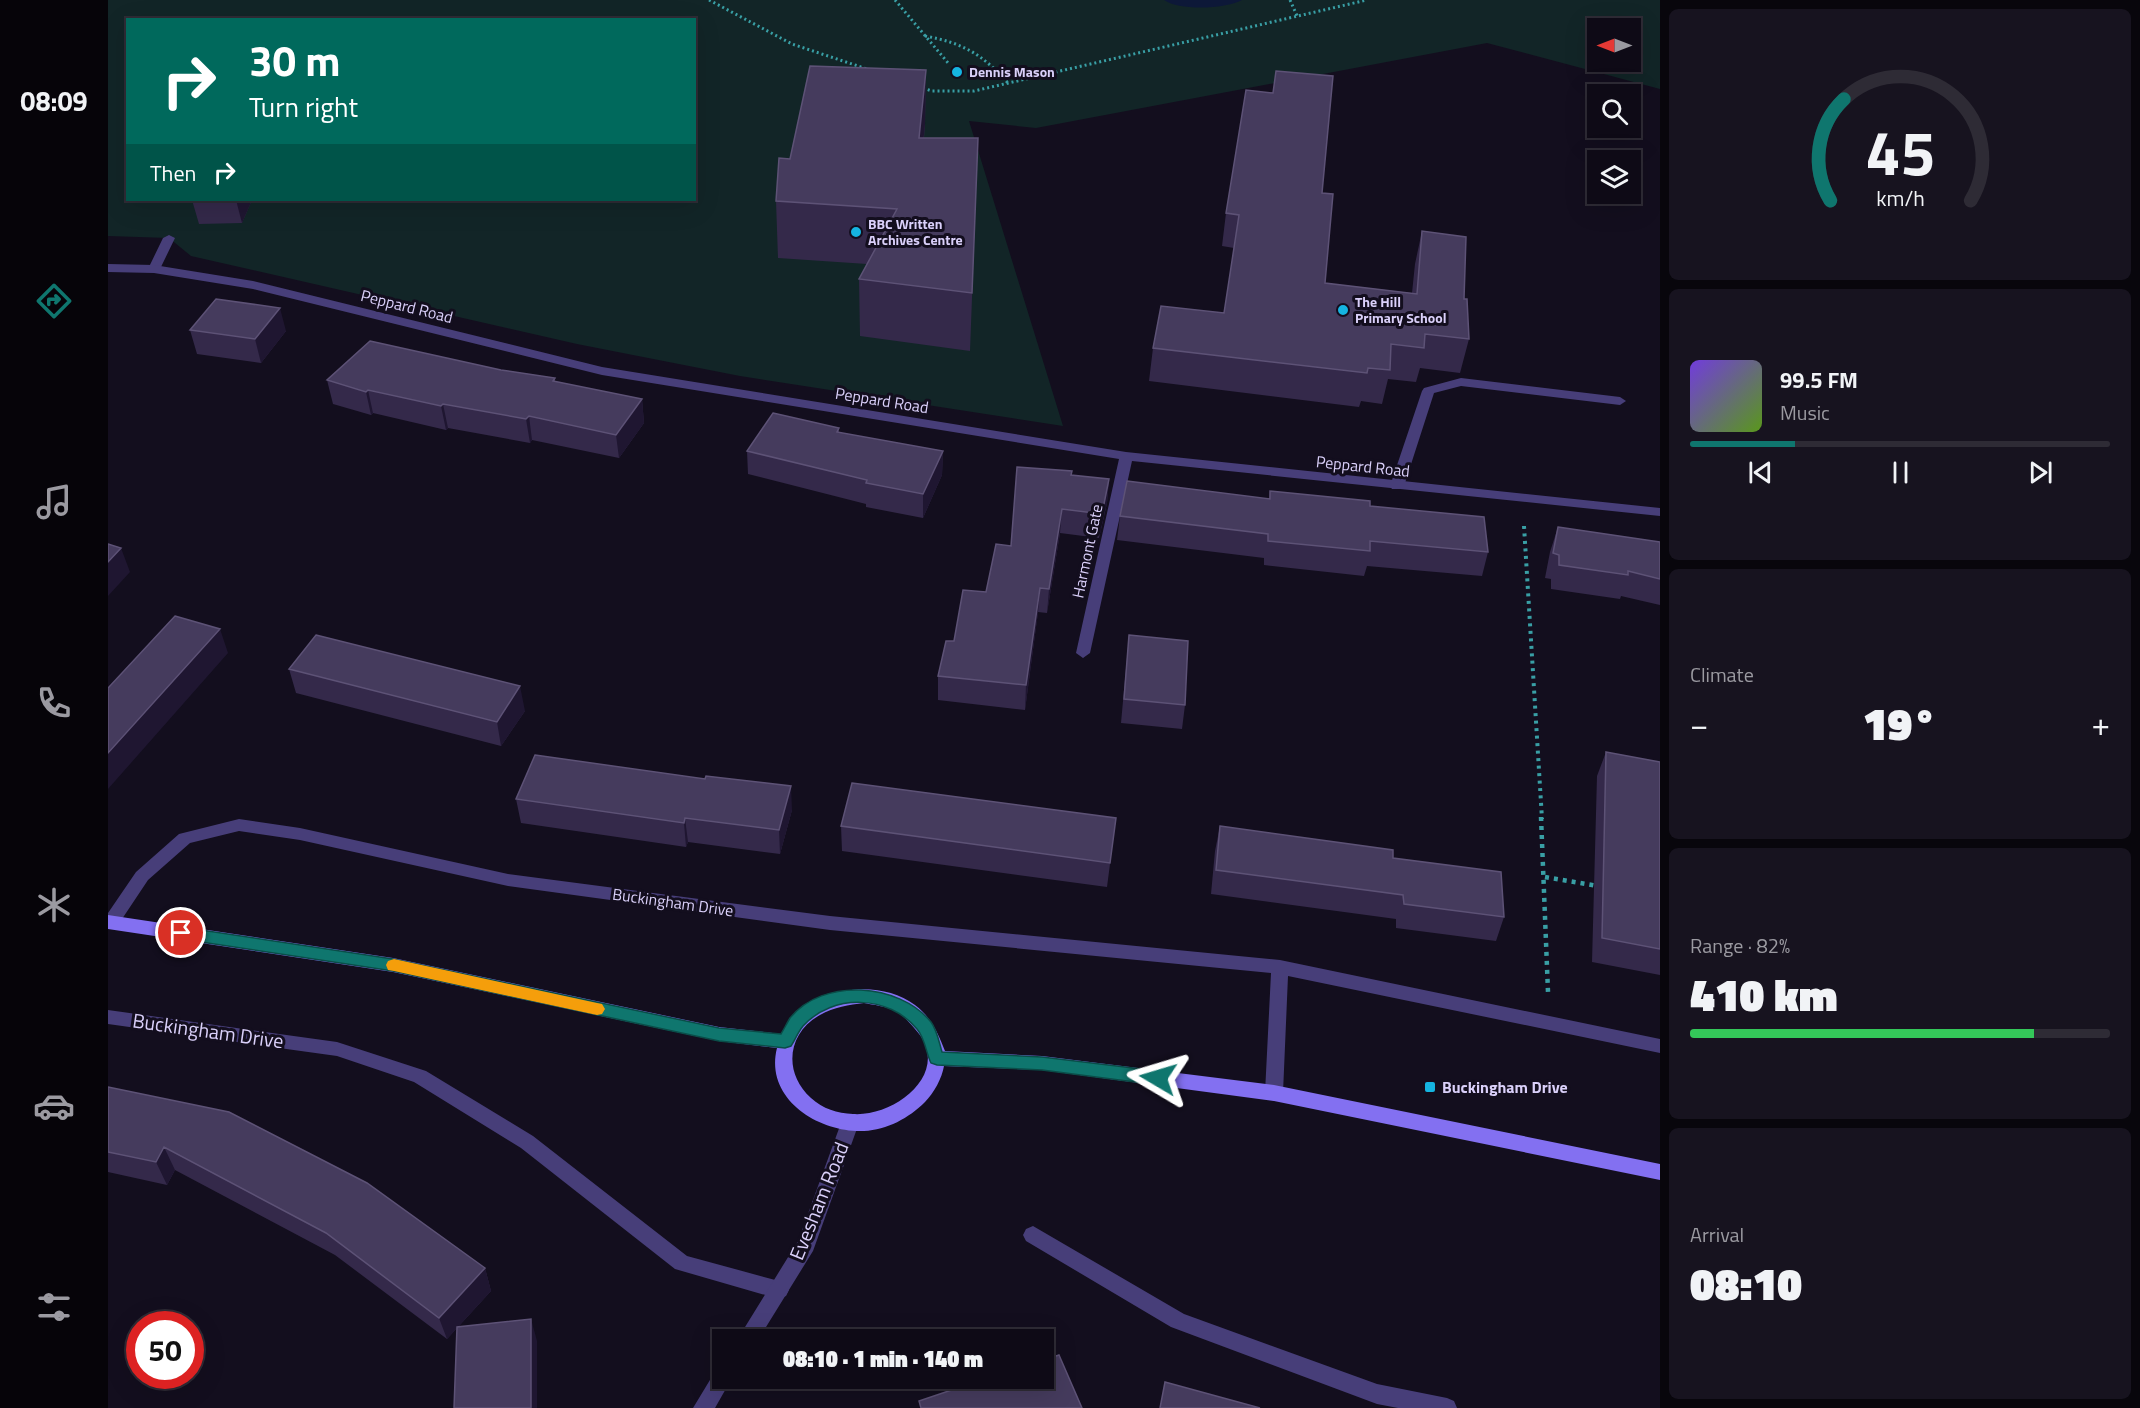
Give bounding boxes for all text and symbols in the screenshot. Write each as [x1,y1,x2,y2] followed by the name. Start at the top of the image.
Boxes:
[1587,18,1641,72] north arrow
[1587,18,1641,204] map controls
[249,28,341,92] text: 30 m
[150,42,228,120] icon: right
[969,61,1055,82] place label: Dennis Mason
[950,65,964,79] marker: Dennis Mason
[20,80,88,121] text: 08:09
[1587,84,1641,138] button: search
[249,86,358,127] text: Turn right
[1865,105,1935,200] text: 45
[1587,150,1641,204] button: layers
[150,156,196,190] text: Then
[208,156,241,189] icon: right
[1876,183,1924,215] text: km/h
[868,213,963,250] place label: BBC Written Archives Centre
[849,225,863,239] marker: BBC Written Archives Centre
[33,280,75,322] icon: directions
[358,283,456,329] street label: Peppard Road
[1355,291,1447,328] place label: The Hill Primary School
[1336,303,1350,317] marker: The Hill Primary School
[1780,363,1858,397] text: 99.5 FM
[834,381,930,419] street label: Peppard Road
[1780,397,1830,428] text: Music
[1315,449,1411,483] street label: Peppard Road
[1744,456,1777,489] icon: previous
[1884,456,1917,489] icon: pause
[2024,456,2057,489] icon: next
[33,481,75,523] icon: music
[1065,502,1109,600] street label: Harmont Gate
[1690,659,1754,690] text: Climate
[33,682,75,724] icon: phone
[1863,689,1937,757] text: 19°
[1690,699,1708,749] text: −
[2092,699,2110,749] text: +
[611,882,735,922] street label: Buckingham Drive
[33,884,75,926] icon: climate
[155,907,206,958] pin
[164,916,197,949] icon: arrive
[1690,930,1790,961] text: Range · 82%
[1690,960,1838,1028] text: 410 km
[131,1005,286,1056] street label: Buckingham Drive
[1126,1046,1190,1110] position arrow
[1442,1075,1568,1099] place label: Buckingham Drive
[1423,1080,1437,1094] marker: Buckingham Drive
[33,1085,75,1127] icon: car
[781,1137,856,1265] street label: Evesham Road
[1690,1219,1744,1250] text: Arrival
[1690,1249,1802,1317] text: 08:10
[33,1286,75,1328] icon: filters
[126,1311,204,1389] speed limit sign: 50
[783,1342,983,1376] text: 08:10 · 1 min · 140 m

